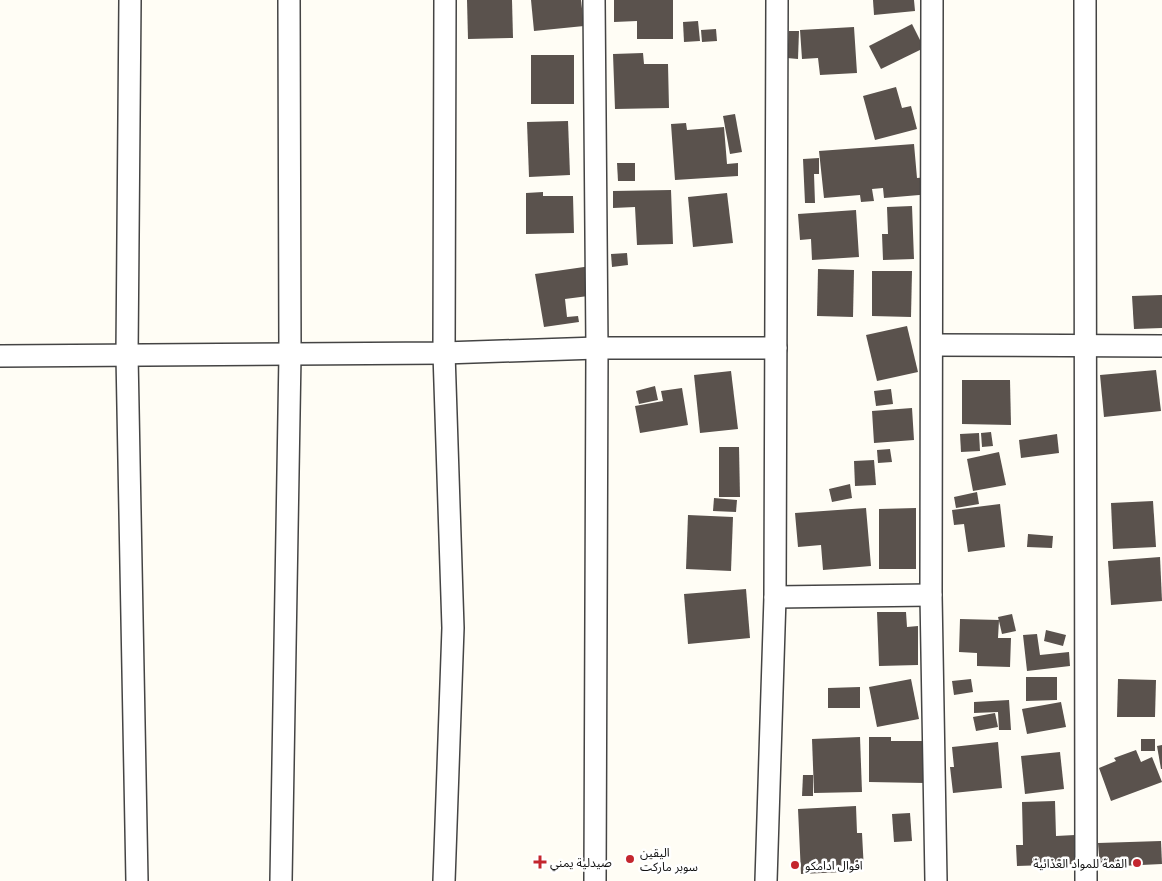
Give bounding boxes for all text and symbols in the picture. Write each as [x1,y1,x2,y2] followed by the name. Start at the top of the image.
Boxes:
[640,844,698,875] place label: اليقين سوبر ماركت
[624,853,636,865] marker: اليقين سوبر ماركت
[550,854,612,872] place label: صيدلية يمني
[1033,855,1127,872] place label: القمة للمواد الغذائية
[534,856,546,868] marker: صيدلية يمني
[805,857,863,874] place label: افوال ادامكو
[1131,857,1143,869] marker: القمة للمواد الغذائية
[789,859,801,871] marker: افوال ادامكو

